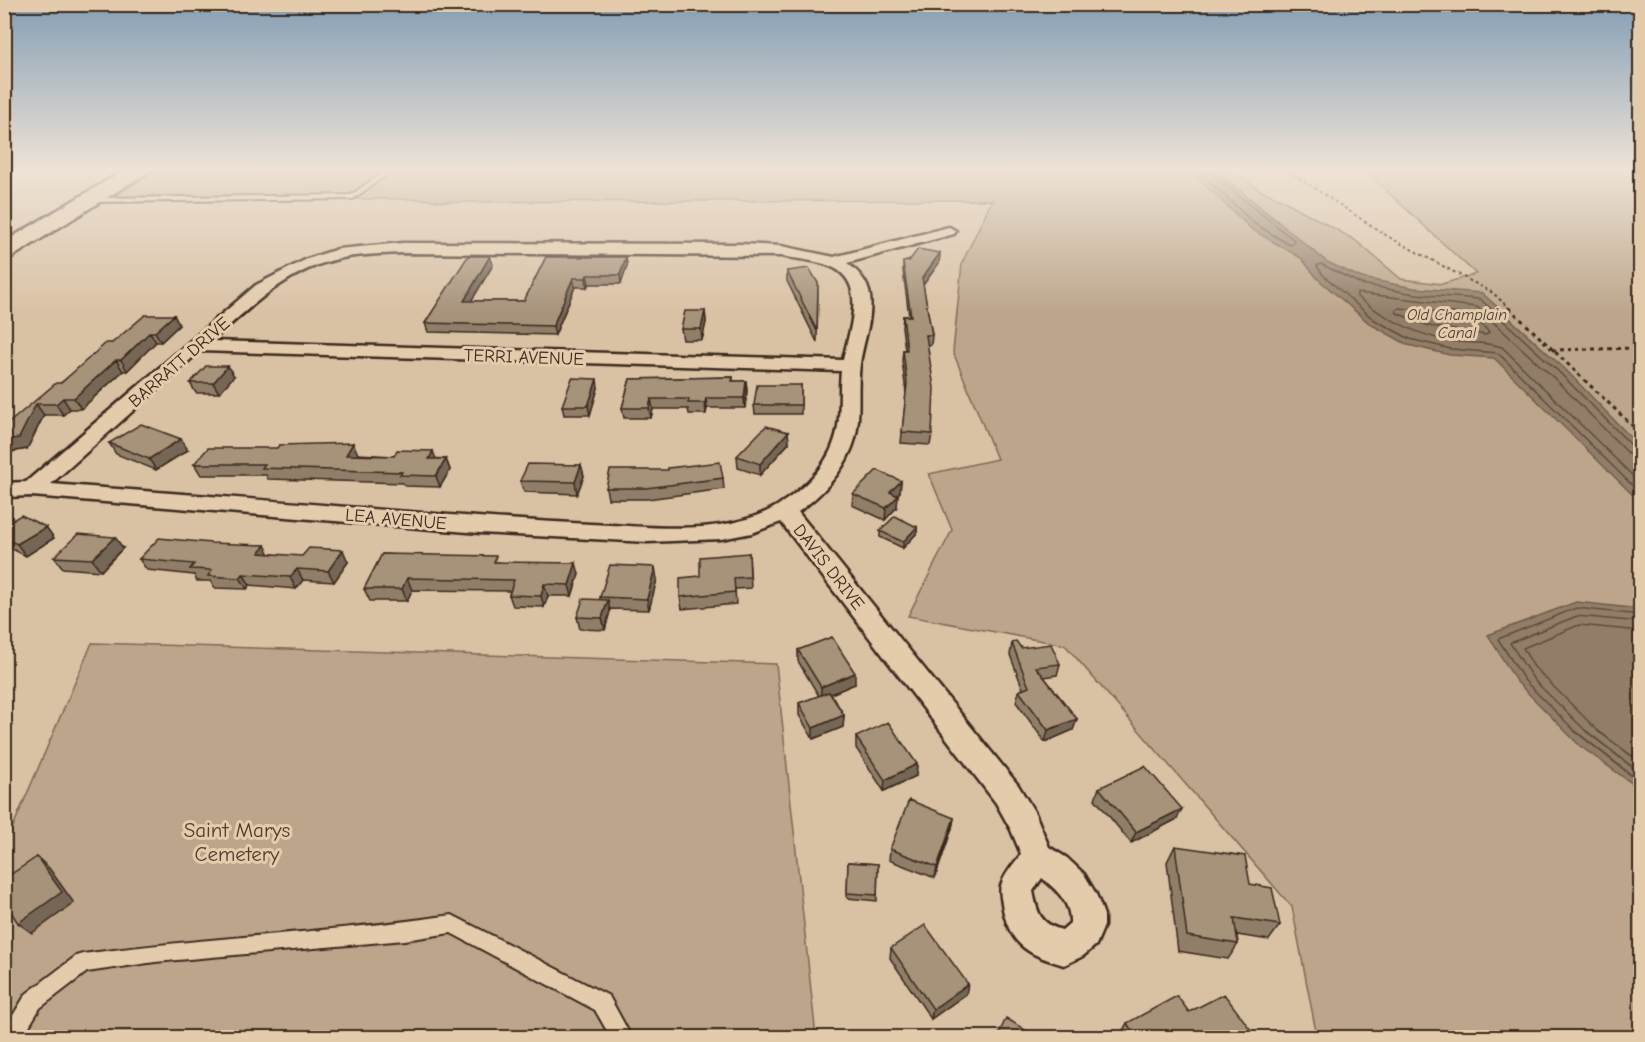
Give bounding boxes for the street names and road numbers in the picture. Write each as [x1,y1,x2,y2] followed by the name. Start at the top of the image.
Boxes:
[125,313,234,412] street label: BARRATT DRIVE
[464,345,584,370] street label: TERRI AVENUE
[344,505,448,534] street label: LEA AVENUE
[789,520,869,615] street label: DAVIS DRIVE

